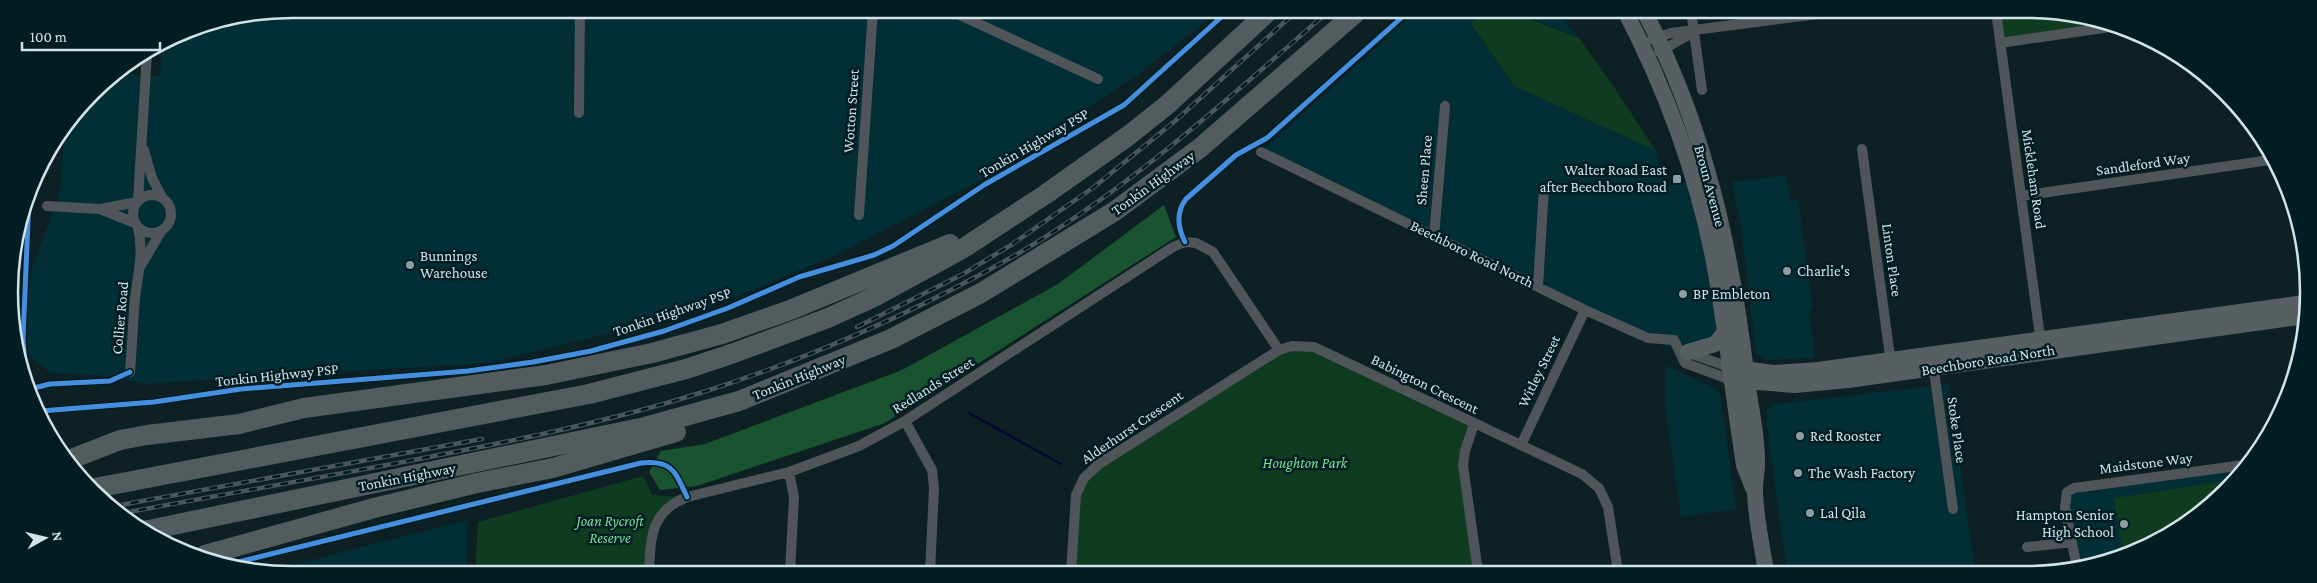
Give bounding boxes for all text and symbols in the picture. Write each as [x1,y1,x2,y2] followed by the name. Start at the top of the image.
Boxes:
[22,20,160,52] scale bar
[30,29,67,45] text: 100 m
[840,68,862,153] street label: Wotton Street
[976,105,1092,182] street label: Tonkin Highway PSP
[2019,128,2049,230] street label: Mickleham Road
[1413,134,1435,206] street label: Sheen Place
[1691,144,1729,229] street label: Broun Avenue
[1108,147,1198,219] street label: Tonkin Highway
[2095,149,2191,180] street label: Sandleford Way
[1540,162,1668,195] place label: Walter Road East after Beechboro Road
[1671,173,1683,185] marker: Walter Road East after Beechboro Road
[1408,217,1536,291] street label: Beechboro Road North
[1879,222,1905,298] street label: Linton Place
[420,248,488,281] place label: Bunnings Warehouse
[404,259,416,271] marker: Bunnings Warehouse
[1797,263,1850,279] place label: Charlie's
[1781,265,1793,277] marker: Charlie's
[109,281,131,355] street label: Collier Road
[611,284,733,341] street label: Tonkin Highway PSP
[1693,286,1770,302] place label: BP Embleton
[1677,288,1689,300] marker: BP Embleton
[1515,332,1565,410] street label: Witley Street
[1920,342,2056,378] street label: Beechboro Road North
[750,351,848,404] street label: Tonkin Highway
[1368,351,1482,418] street label: Babington Crescent
[889,353,978,417] street label: Redlands Street
[215,361,339,390] street label: Tonkin Highway PSP
[1078,386,1187,467] street label: Alderhurst Crescent
[1944,396,1970,465] street label: Stoke Place
[1810,428,1882,444] place label: Red Rooster
[1794,430,1806,442] marker: Red Rooster
[2098,449,2194,478] street label: Maidstone Way
[1263,455,1349,472] park label: Houghton Park
[357,460,457,495] street label: Tonkin Highway
[1808,465,1915,482] place label: The Wash Factory
[1792,467,1804,479] marker: The Wash Factory
[1820,505,1866,521] place label: Lal Qila
[1804,507,1816,519] marker: Lal Qila
[2016,507,2115,541] place label: Hampton Senior High School
[20,513,70,563] north arrow
[573,513,644,546] park label: Joan Rycroft Reserve
[2118,518,2130,530] marker: Hampton Senior High School
[49,530,67,542] text: N

